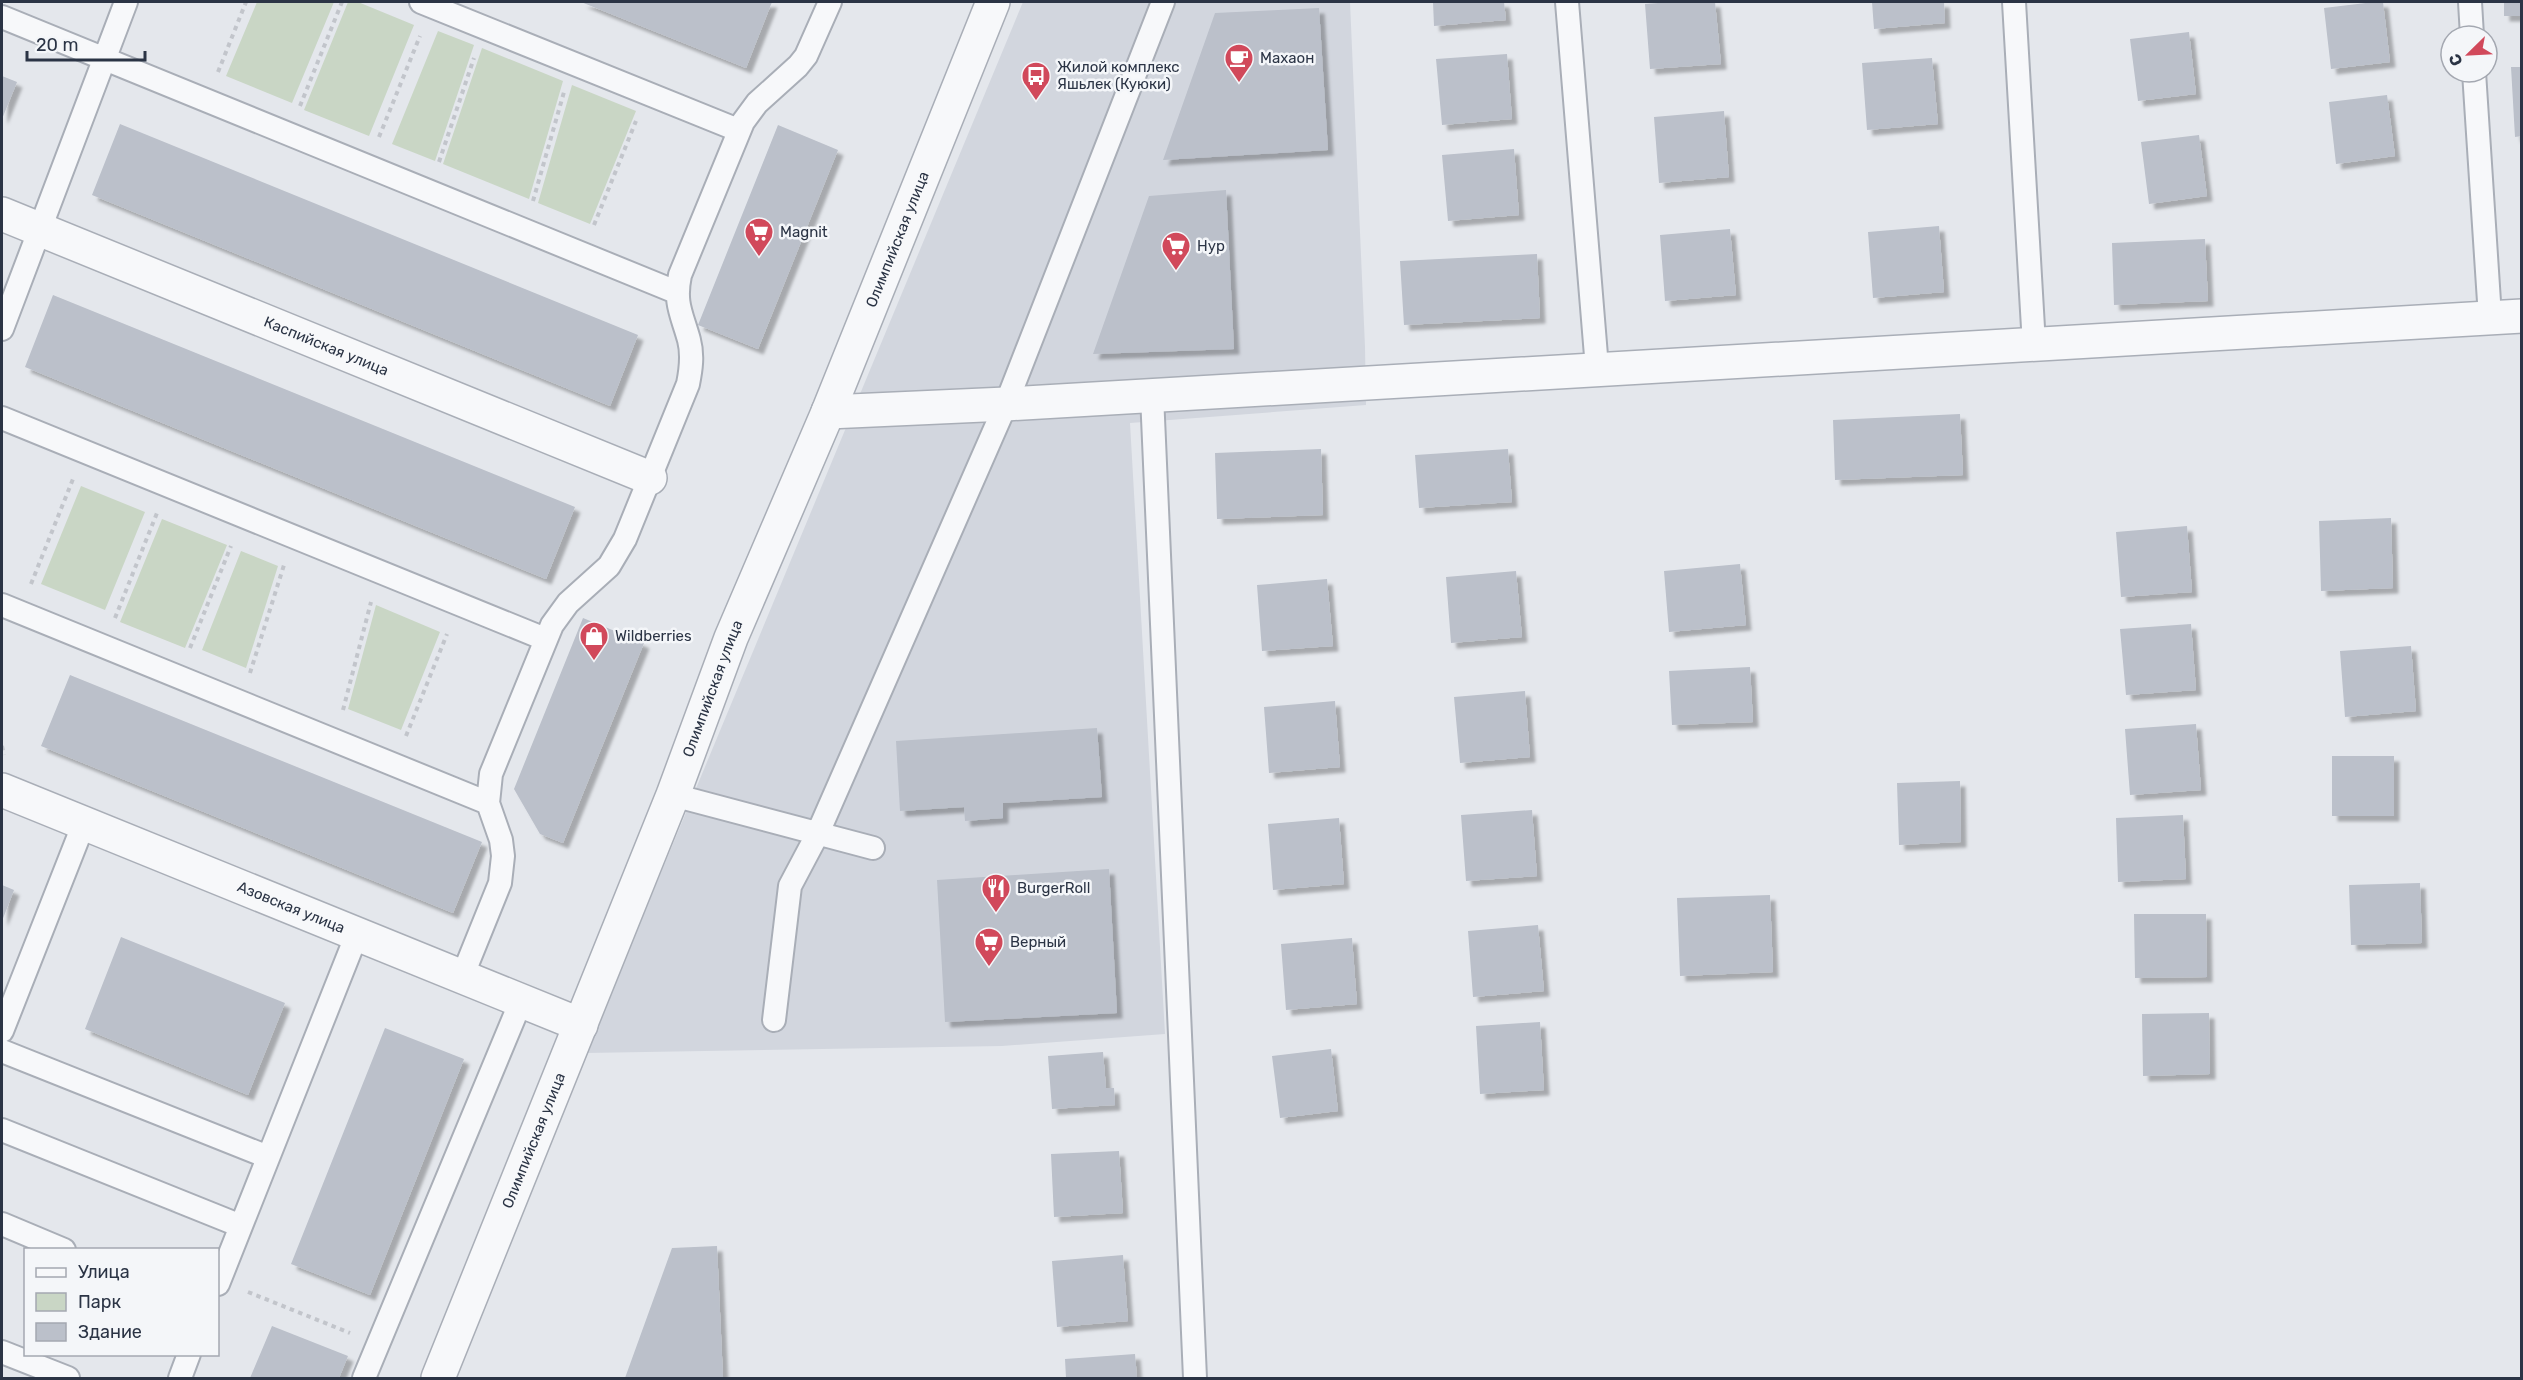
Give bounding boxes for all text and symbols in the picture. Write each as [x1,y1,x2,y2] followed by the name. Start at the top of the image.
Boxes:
[27,24,146,62] scale bar
[2439,24,2499,84] north arrow
[36,34,78,56] text: 20 m
[1223,42,1255,84] cafe icon: Махаон
[1260,49,1314,67] place label: Махаон
[2445,51,2467,69] text: С
[1057,58,1180,93] place label: Жилой комплекс Яшьлек (Куюки)
[1020,60,1052,102] bus stop icon: Жилой комплекс Яшьлек (Куюки)
[862,169,933,310] street label: Олимпийская улица
[743,216,775,258] supermarket icon: Magnit
[780,223,828,241] place label: Magnit
[1160,230,1192,272] supermarket icon: Нур
[1197,237,1225,255] place label: Нур
[261,313,391,379] street label: Каспийская улица
[679,617,747,760] street label: Олимпийская улица
[578,620,610,662] shop icon: Wildberries
[615,627,692,645] place label: Wildberries
[980,872,1012,914] restaurant icon: BurgerRoll
[235,877,348,937] street label: Азовская улица
[1017,879,1090,897] place label: BurgerRoll
[973,926,1005,968] supermarket icon: Верный
[1010,933,1066,951] place label: Верный
[498,1070,569,1211] street label: Олимпийская улица
[24,1248,219,1356] legend
[78,1261,130,1283] text: Улица
[78,1291,122,1313] text: Парк
[78,1321,142,1343] text: Здание

